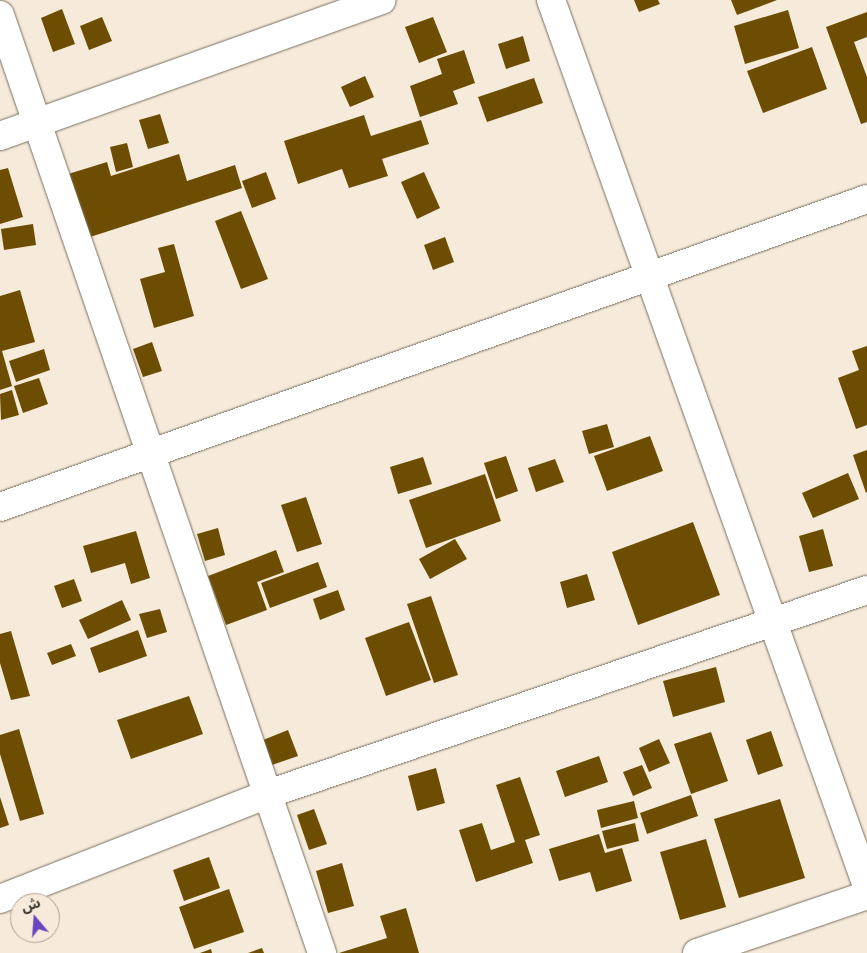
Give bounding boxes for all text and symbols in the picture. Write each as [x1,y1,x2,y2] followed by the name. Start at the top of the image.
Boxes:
[10,893,60,943] north arrow
[19,894,42,915] text: ش

